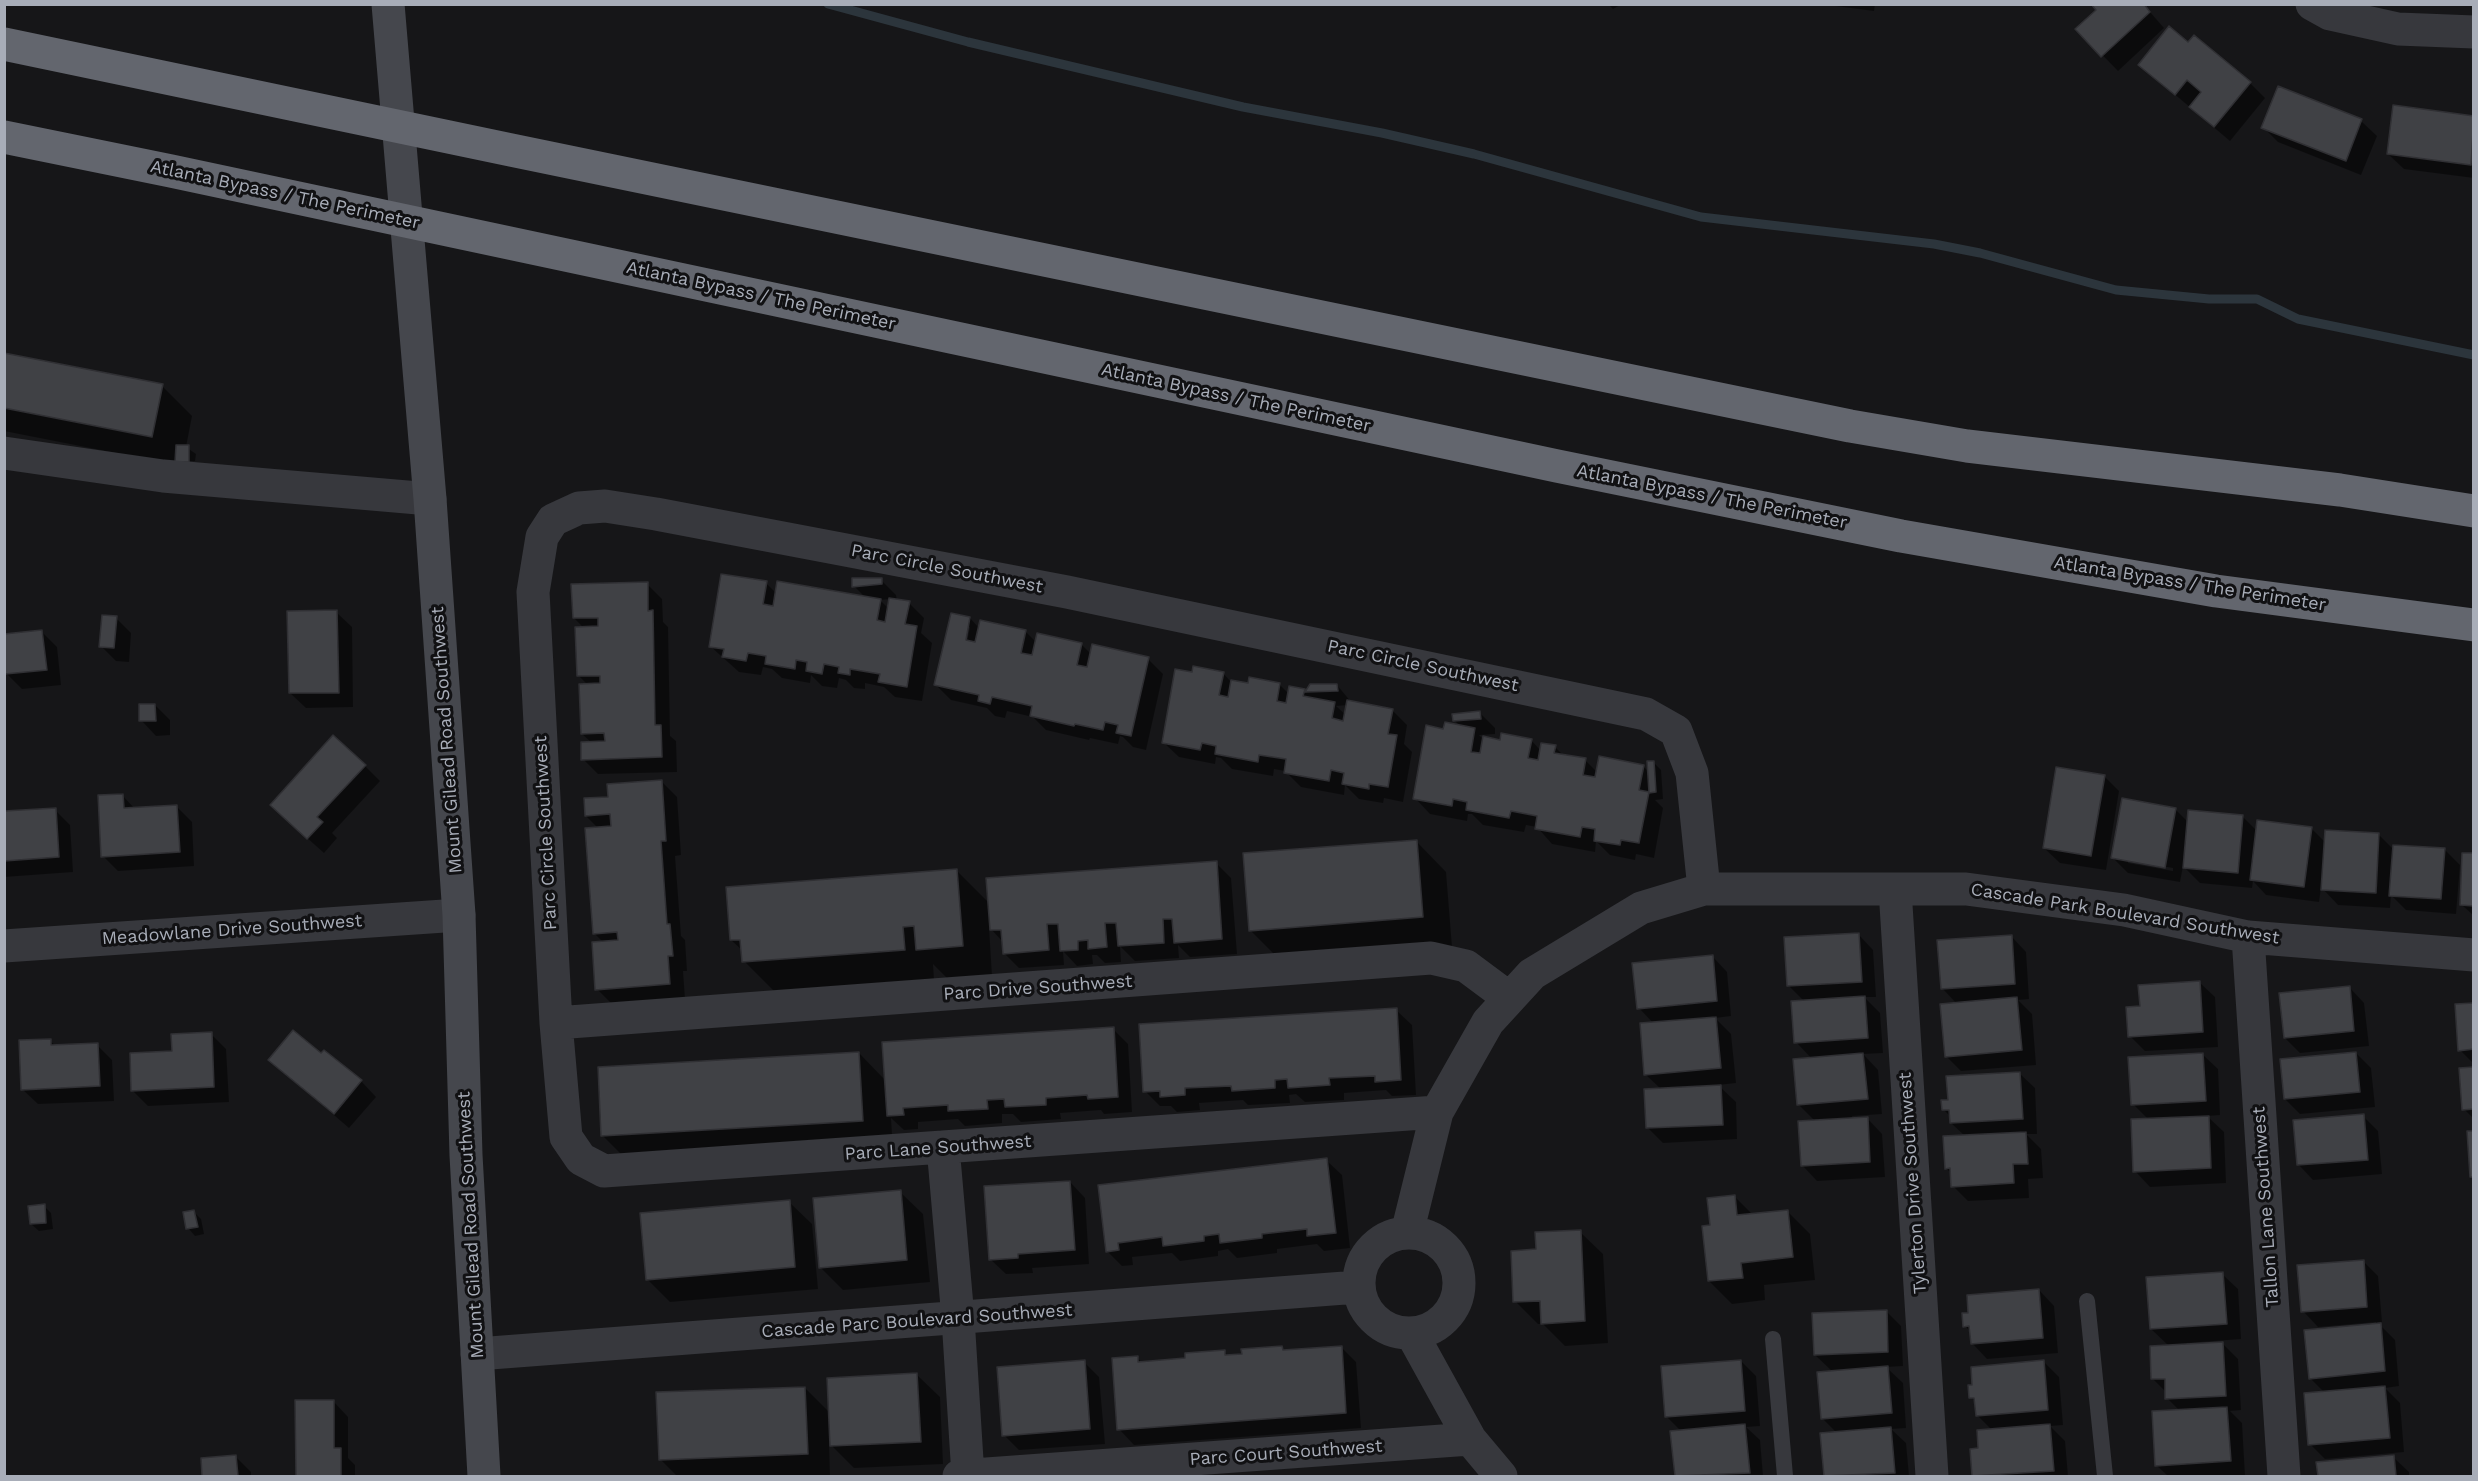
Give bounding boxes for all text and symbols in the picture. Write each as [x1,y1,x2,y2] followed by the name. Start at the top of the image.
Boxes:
[148,156,422,234] street label: Atlanta Bypass / The Perimeter
[624,257,898,335] street label: Atlanta Bypass / The Perimeter
[1099,359,1373,437] street label: Atlanta Bypass / The Perimeter
[1575,460,1849,534] street label: Atlanta Bypass / The Perimeter
[849,540,1045,598] street label: Parc Circle Southwest
[2052,552,2328,616] street label: Atlanta Bypass / The Perimeter
[427,606,467,874] street label: Mount Gilead Road Southwest
[1325,635,1521,697] street label: Parc Circle Southwest
[530,735,562,931] street label: Parc Circle Southwest
[1969,879,2281,949] street label: Cascade Park Boulevard Southwest
[101,910,363,950] street label: Meadowlane Drive Southwest
[943,971,1133,1005] street label: Parc Drive Southwest
[1894,1071,1932,1295] street label: Tylerton Drive Southwest
[453,1091,489,1359] street label: Mount Gilead Road Southwest
[2248,1106,2284,1308] street label: Tallon Lane Southwest
[844,1131,1032,1165] street label: Parc Lane Southwest
[761,1299,1073,1343] street label: Cascade Parc Boulevard Southwest
[1189,1435,1383,1471] street label: Parc Court Southwest

